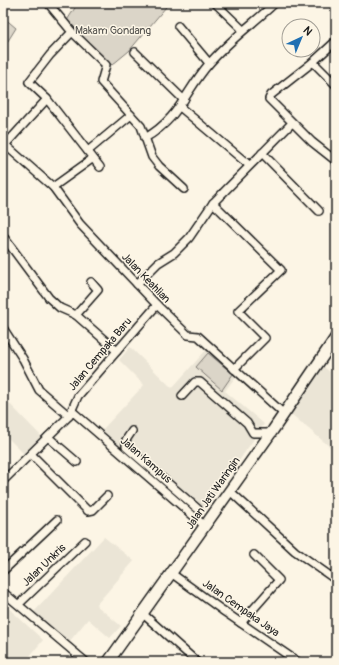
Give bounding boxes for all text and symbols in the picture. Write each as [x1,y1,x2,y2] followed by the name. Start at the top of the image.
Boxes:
[281,18,321,58] north arrow
[75,24,152,37] park label: Makam Gondang
[300,24,315,39] text: N
[119,250,173,306] street label: Jalan Keahlian
[66,315,134,393] street label: Jalan Cempaka Baru
[118,434,174,486] street label: Jalan Kampus
[183,454,243,532] street label: Jalan Jati Waringin
[20,541,68,589] street label: Jalan Unkris
[200,577,282,639] street label: Jalan Cempaka Jaya

